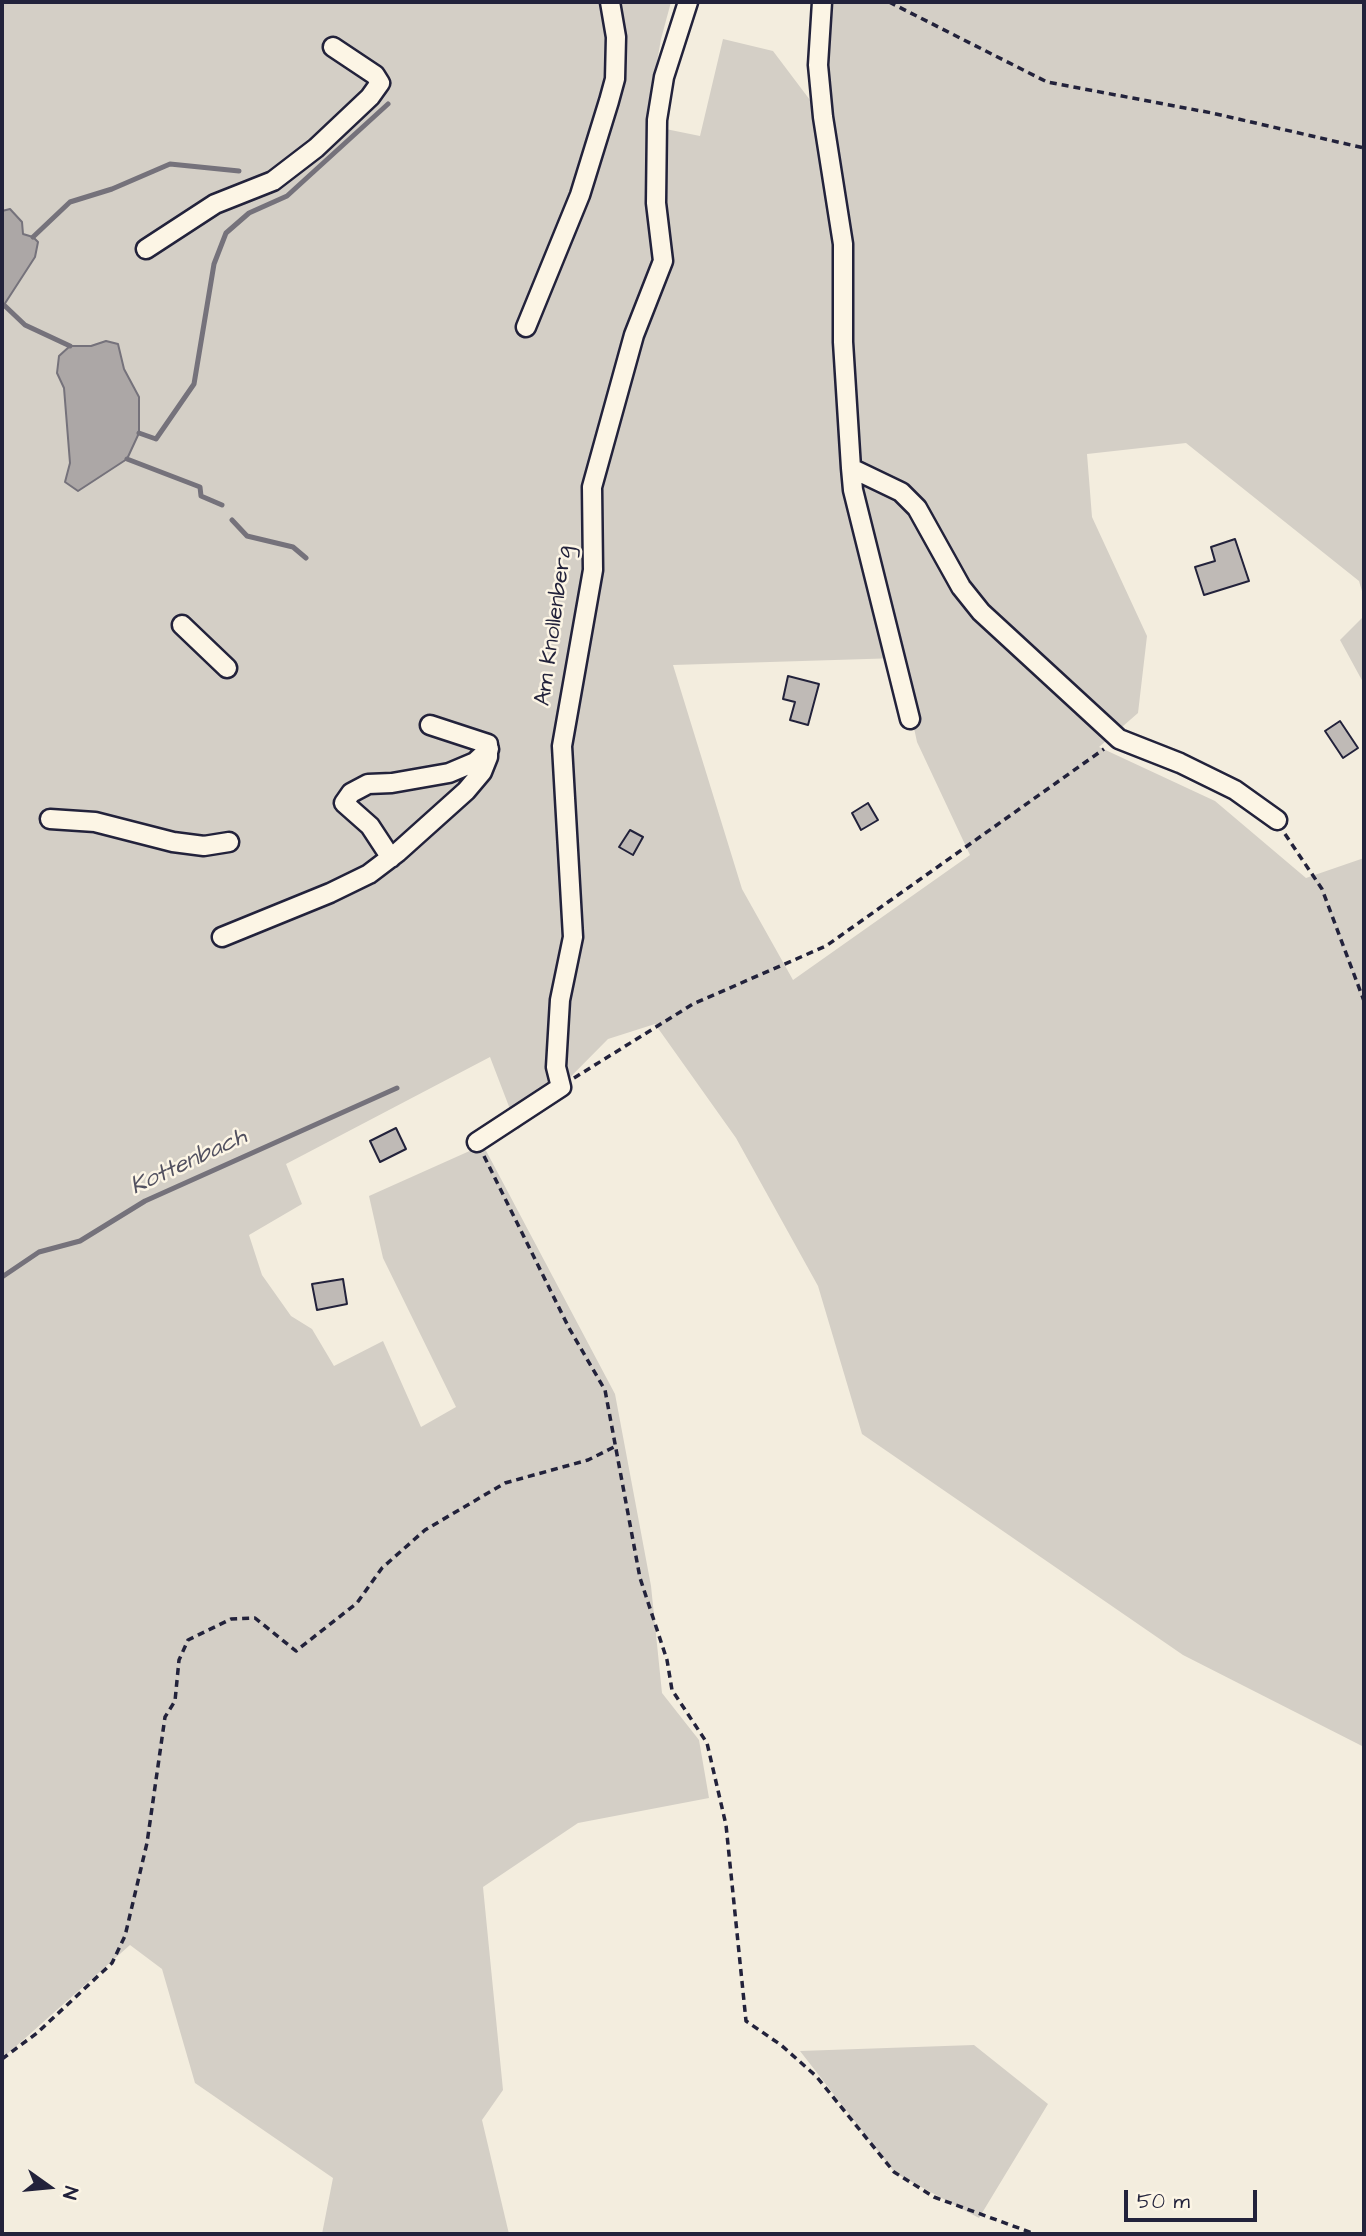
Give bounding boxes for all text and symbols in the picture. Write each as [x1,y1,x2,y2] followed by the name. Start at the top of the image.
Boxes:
[530,544,580,708] street label: Am Knollenberg
[126,1123,252,1203] water label: Kottenbach
[14,2152,84,2222] north arrow
[1128,2176,1261,2220] scale bar
[55,2183,84,2202] text: N
[1137,2187,1190,2216] text: 50 m

